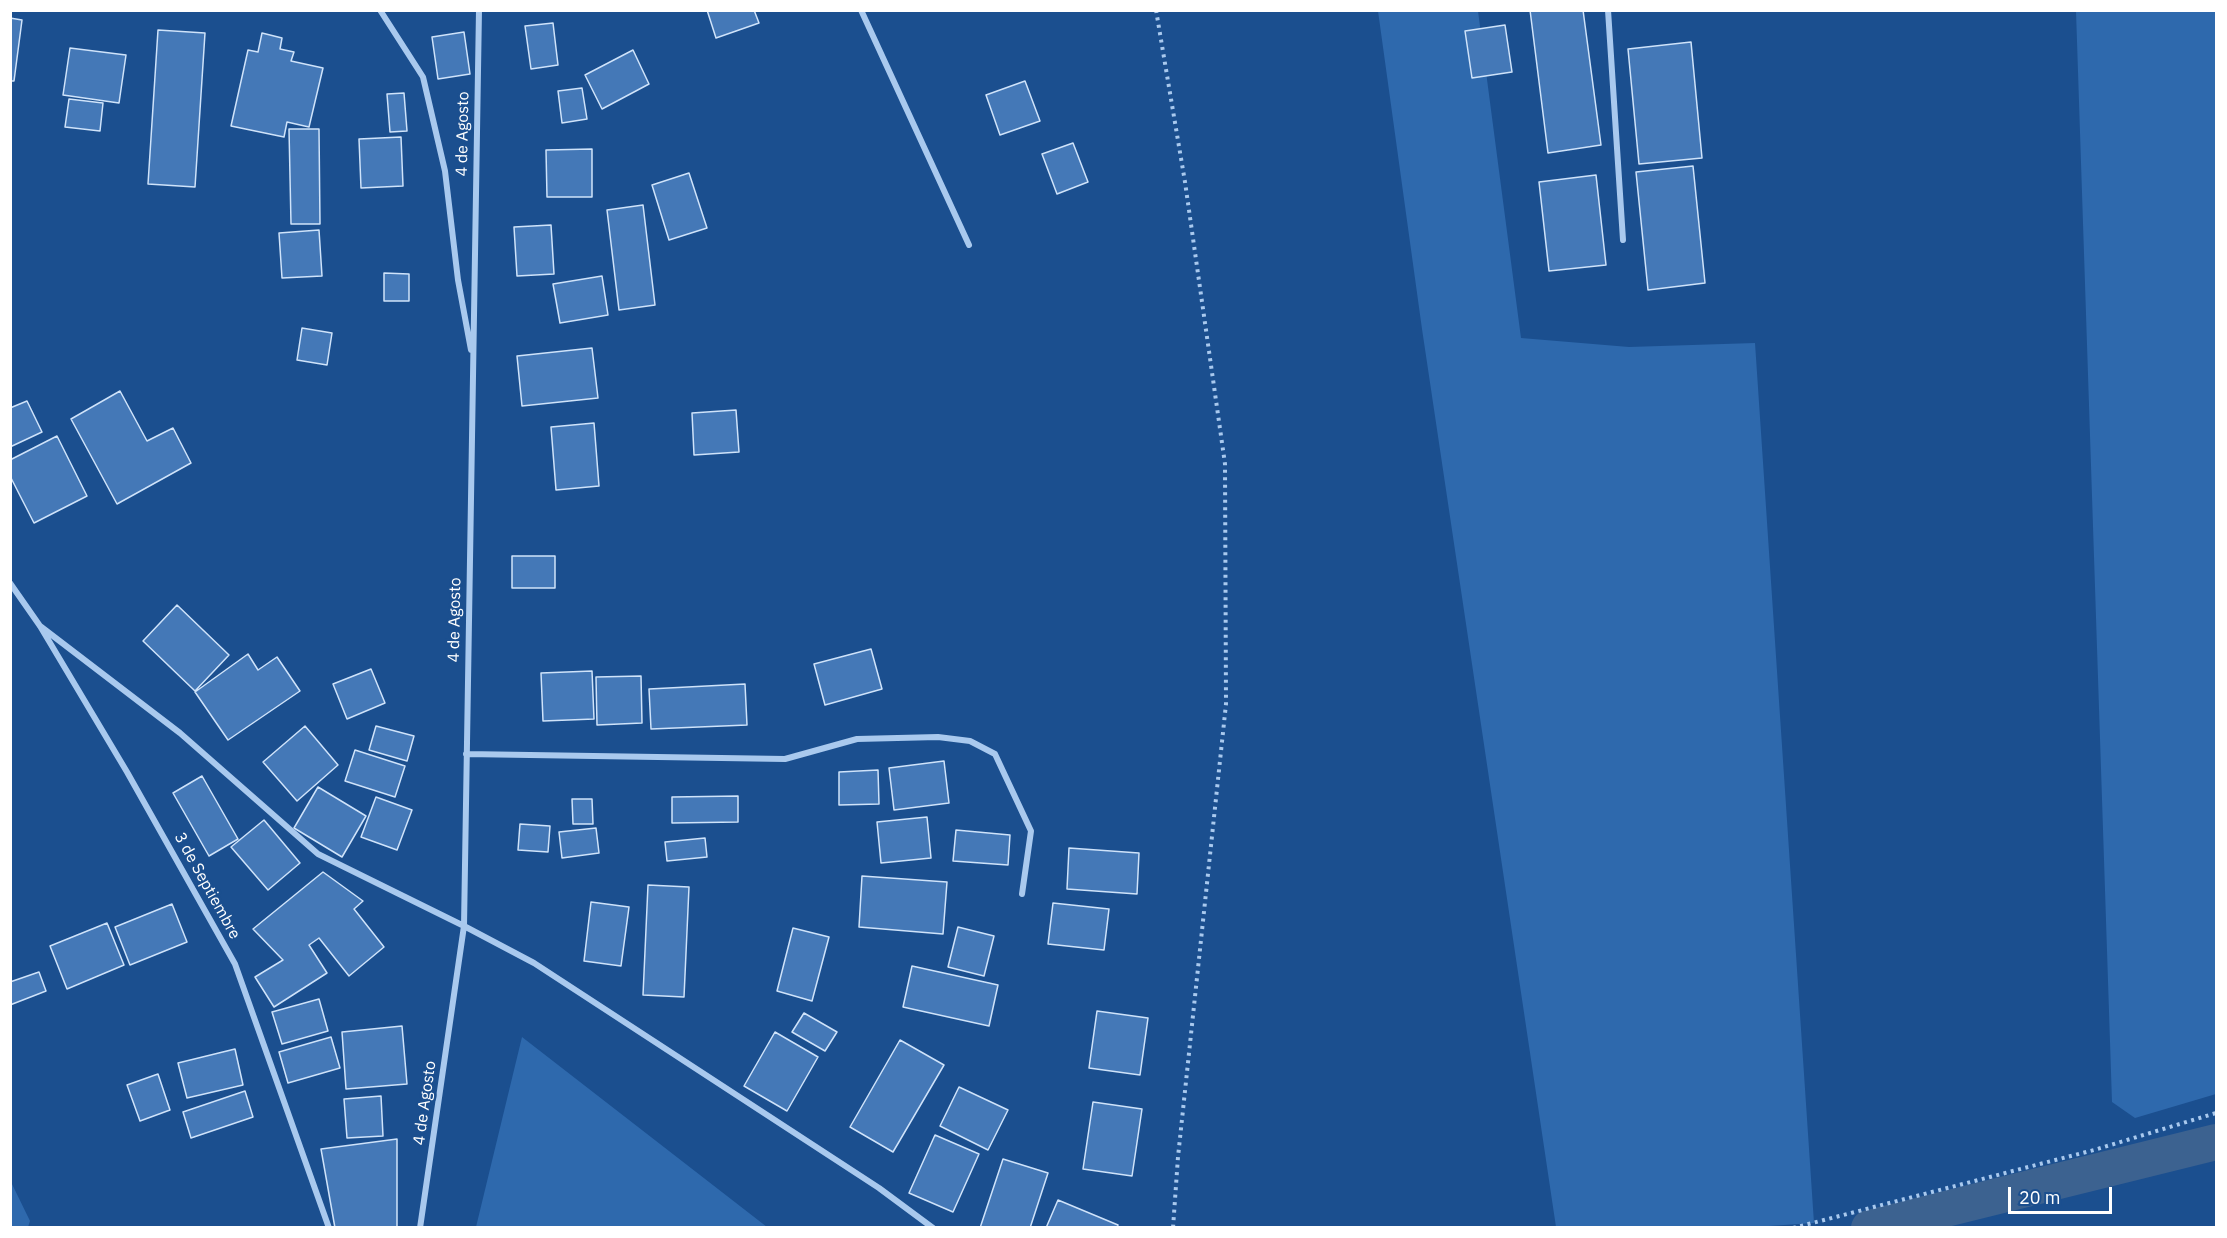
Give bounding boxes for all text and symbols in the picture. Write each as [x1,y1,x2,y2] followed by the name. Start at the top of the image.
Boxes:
[453,91,473,177] street label: 4 de Agosto
[445,577,465,663] street label: 4 de Agosto
[170,829,244,943] street label: 3 de Septiembre
[410,1060,440,1146] street label: 4 de Agosto
[2011,1175,2114,1213] scale bar
[2019,1186,2061,1209] text: 20 m

